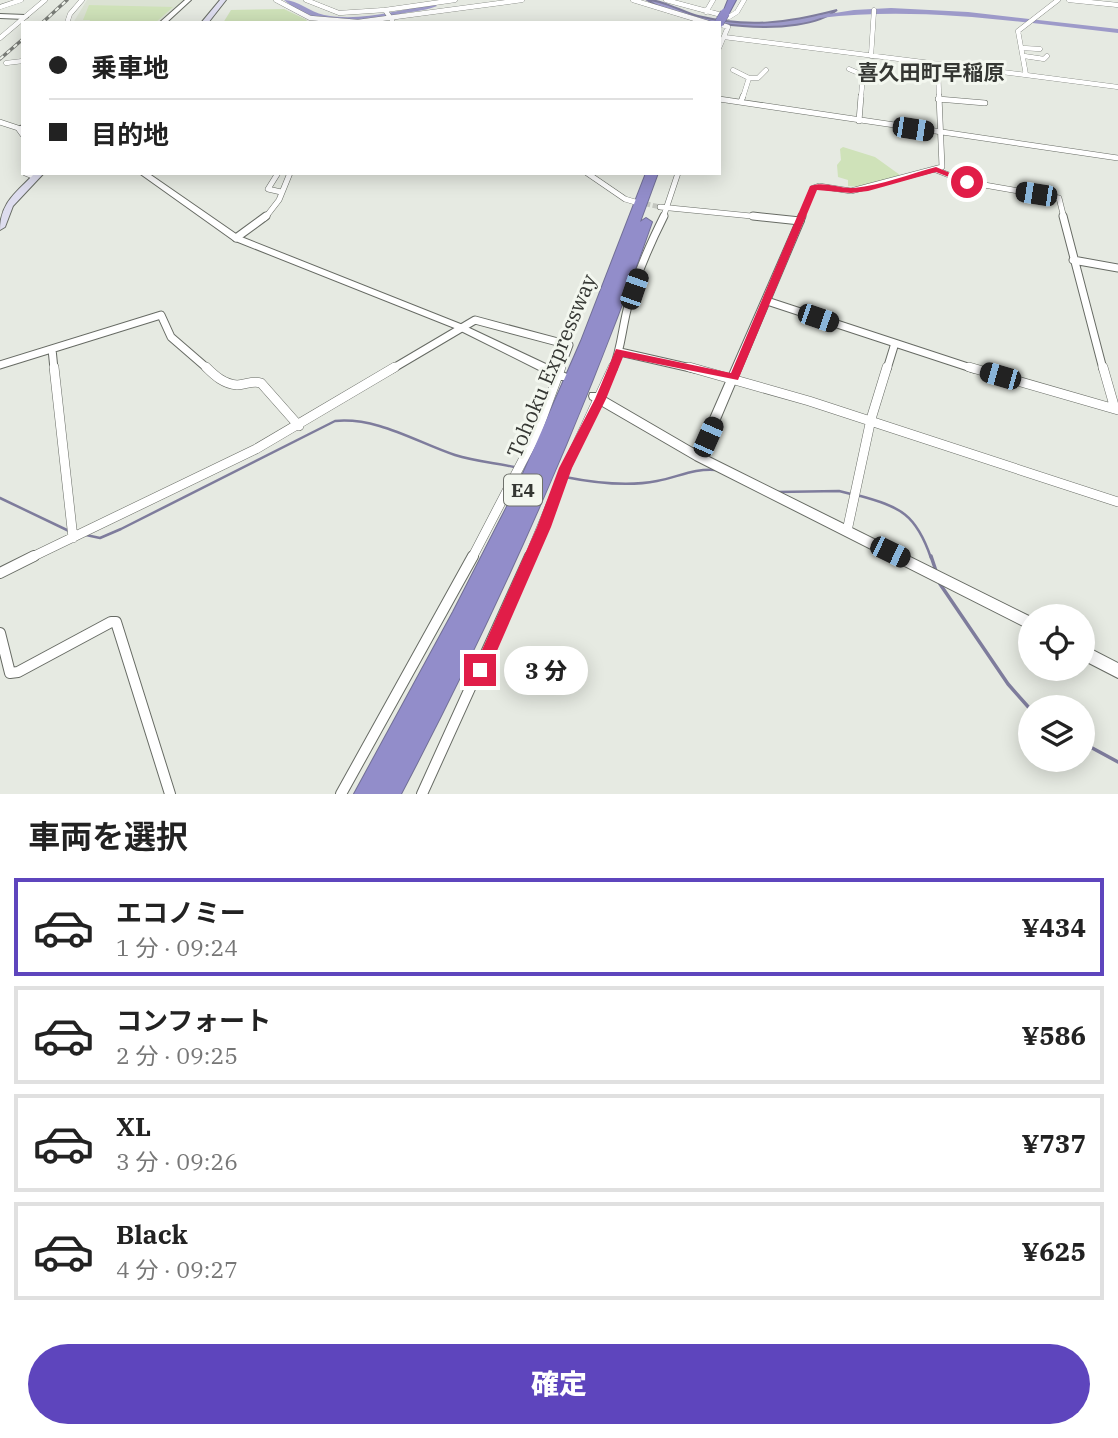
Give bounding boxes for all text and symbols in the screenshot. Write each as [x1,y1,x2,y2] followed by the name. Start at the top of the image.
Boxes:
[91,50,169,84] text: 乗車地
[858,58,1005,86] district label: 喜久田町早稲原
[891,115,936,143] car
[91,117,169,151] text: 目的地
[951,166,983,198] route start
[1014,180,1059,208] car
[618,266,651,312] car
[500,269,603,462] street label: Tohoku Expressway
[795,301,842,335] car
[977,360,1024,392] car
[690,414,727,460] car
[504,475,542,505] road number: E4
[867,533,914,571] car
[1018,604,1095,772] map controls
[1018,604,1095,681] button: locate
[504,646,588,694] callout: 3 分
[464,654,496,686] route end
[525,655,567,685] text: 3 分
[1018,695,1095,772] button: layers
[28,815,188,857] text: 車両を選択
[116,895,246,929] text: エコノミー
[32,896,95,959] icon: car
[1021,910,1086,944] text: ¥434
[116,932,238,962] text: 1 分 · 09:24
[116,1003,271,1037] text: コンフォート
[32,1004,95,1067] icon: car
[1021,1018,1086,1052] text: ¥586
[116,1040,238,1070] text: 2 分 · 09:25
[116,1109,151,1143] text: XL
[32,1112,95,1175] icon: car
[1021,1126,1086,1160] text: ¥737
[116,1146,238,1176] text: 3 分 · 09:26
[116,1217,188,1251] text: Black
[32,1220,95,1283] icon: car
[1021,1234,1086,1268] text: ¥625
[116,1254,238,1284] text: 4 分 · 09:27
[28,1344,1090,1424] button: 確定

